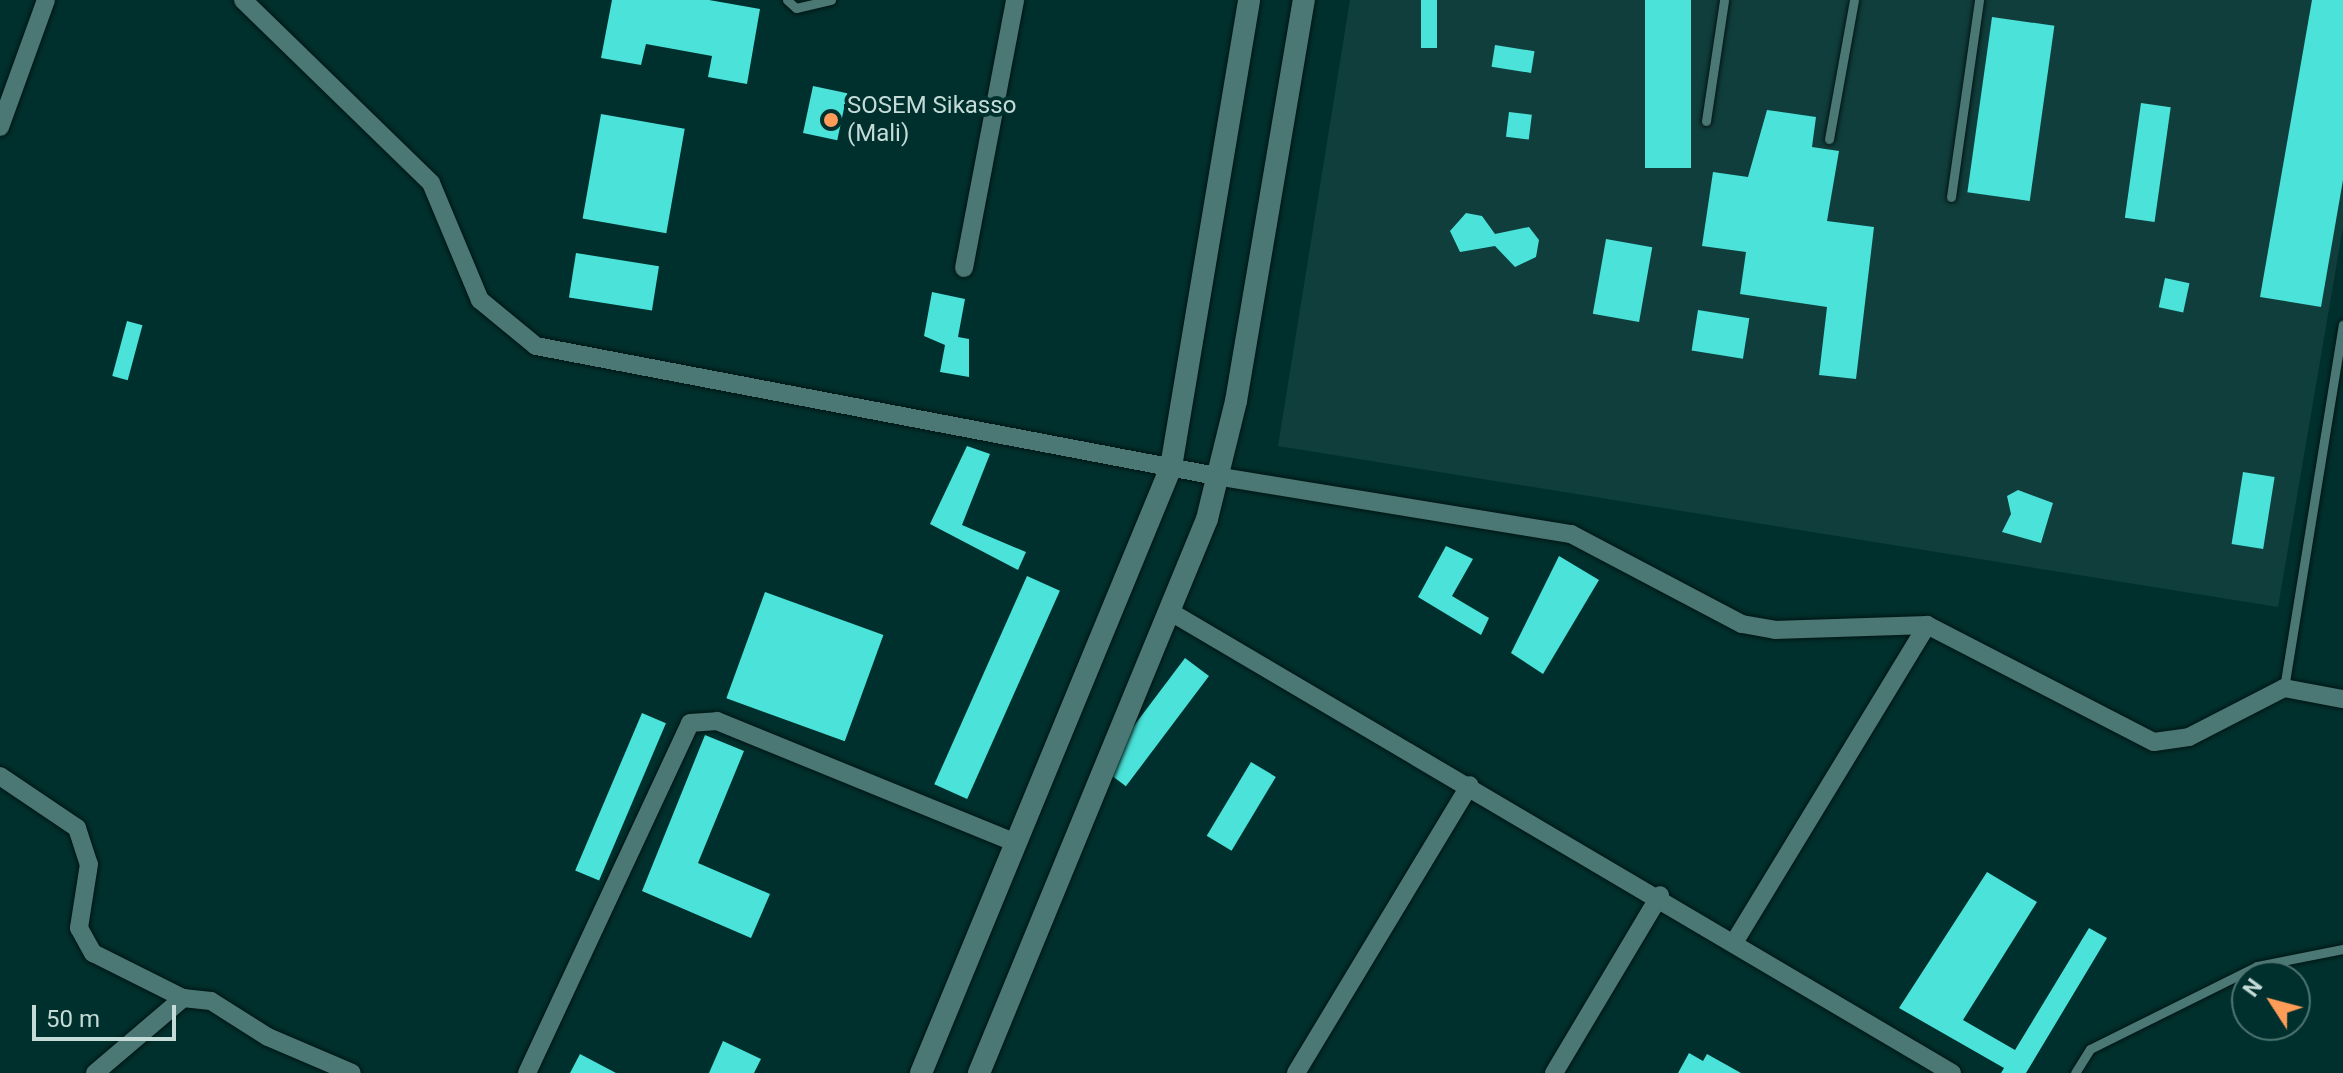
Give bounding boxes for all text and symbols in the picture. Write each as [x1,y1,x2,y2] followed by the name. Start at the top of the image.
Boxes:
[847,92,1016,148] place label: SOSEM Sikasso (Mali)
[822,111,840,129] marker: SOSEM Sikasso (Mali)
[2231,961,2311,1041] north arrow
[2238,974,2267,1001] text: N
[36,989,180,1039] scale bar
[46,1005,100,1033] text: 50 m

